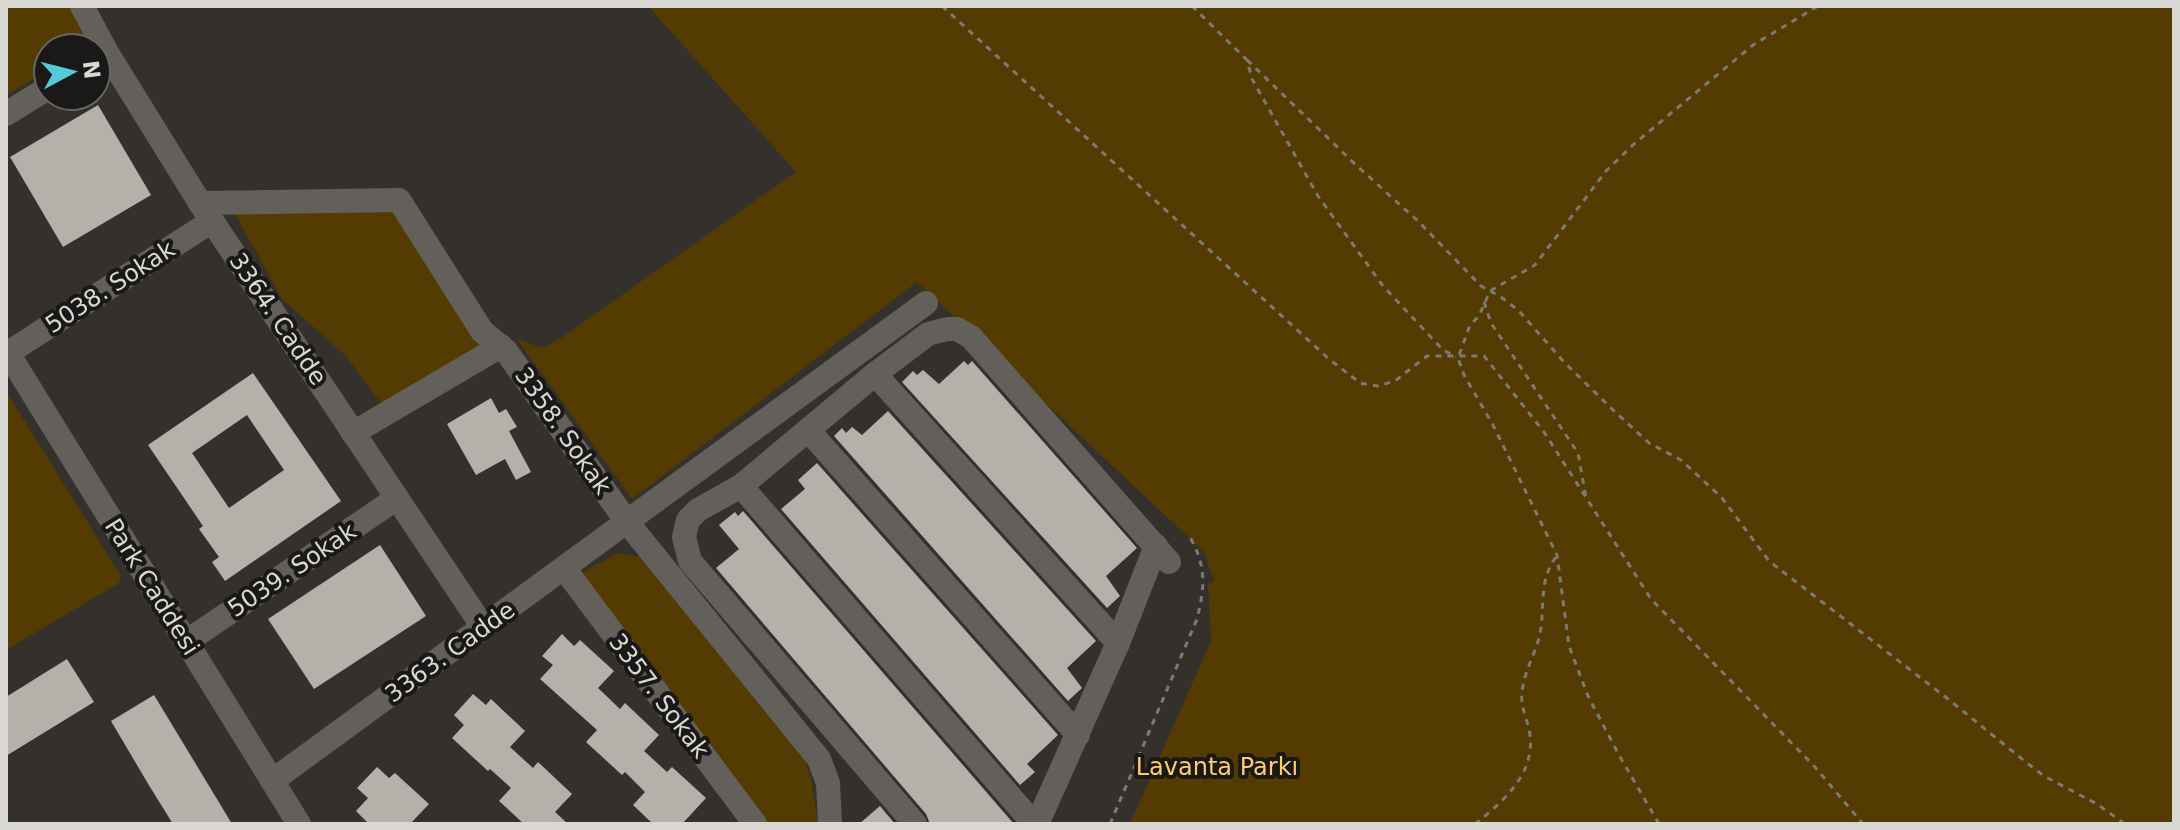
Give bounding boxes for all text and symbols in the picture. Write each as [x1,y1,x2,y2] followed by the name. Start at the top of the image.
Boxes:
[32,32,112,112] north arrow
[78,59,105,80] text: N
[40,235,180,339] street label: 5038. Sokak
[224,248,332,390] street label: 3364. Cadde
[509,362,617,500] street label: 3358. Sokak
[99,514,205,660] street label: Park Caddesi
[223,517,361,623] street label: 5039. Sokak
[380,596,520,708] street label: 3363. Cadde
[603,628,715,764] street label: 3357. Sokak
[1136,753,1298,781] park label: Lavanta Parkı

